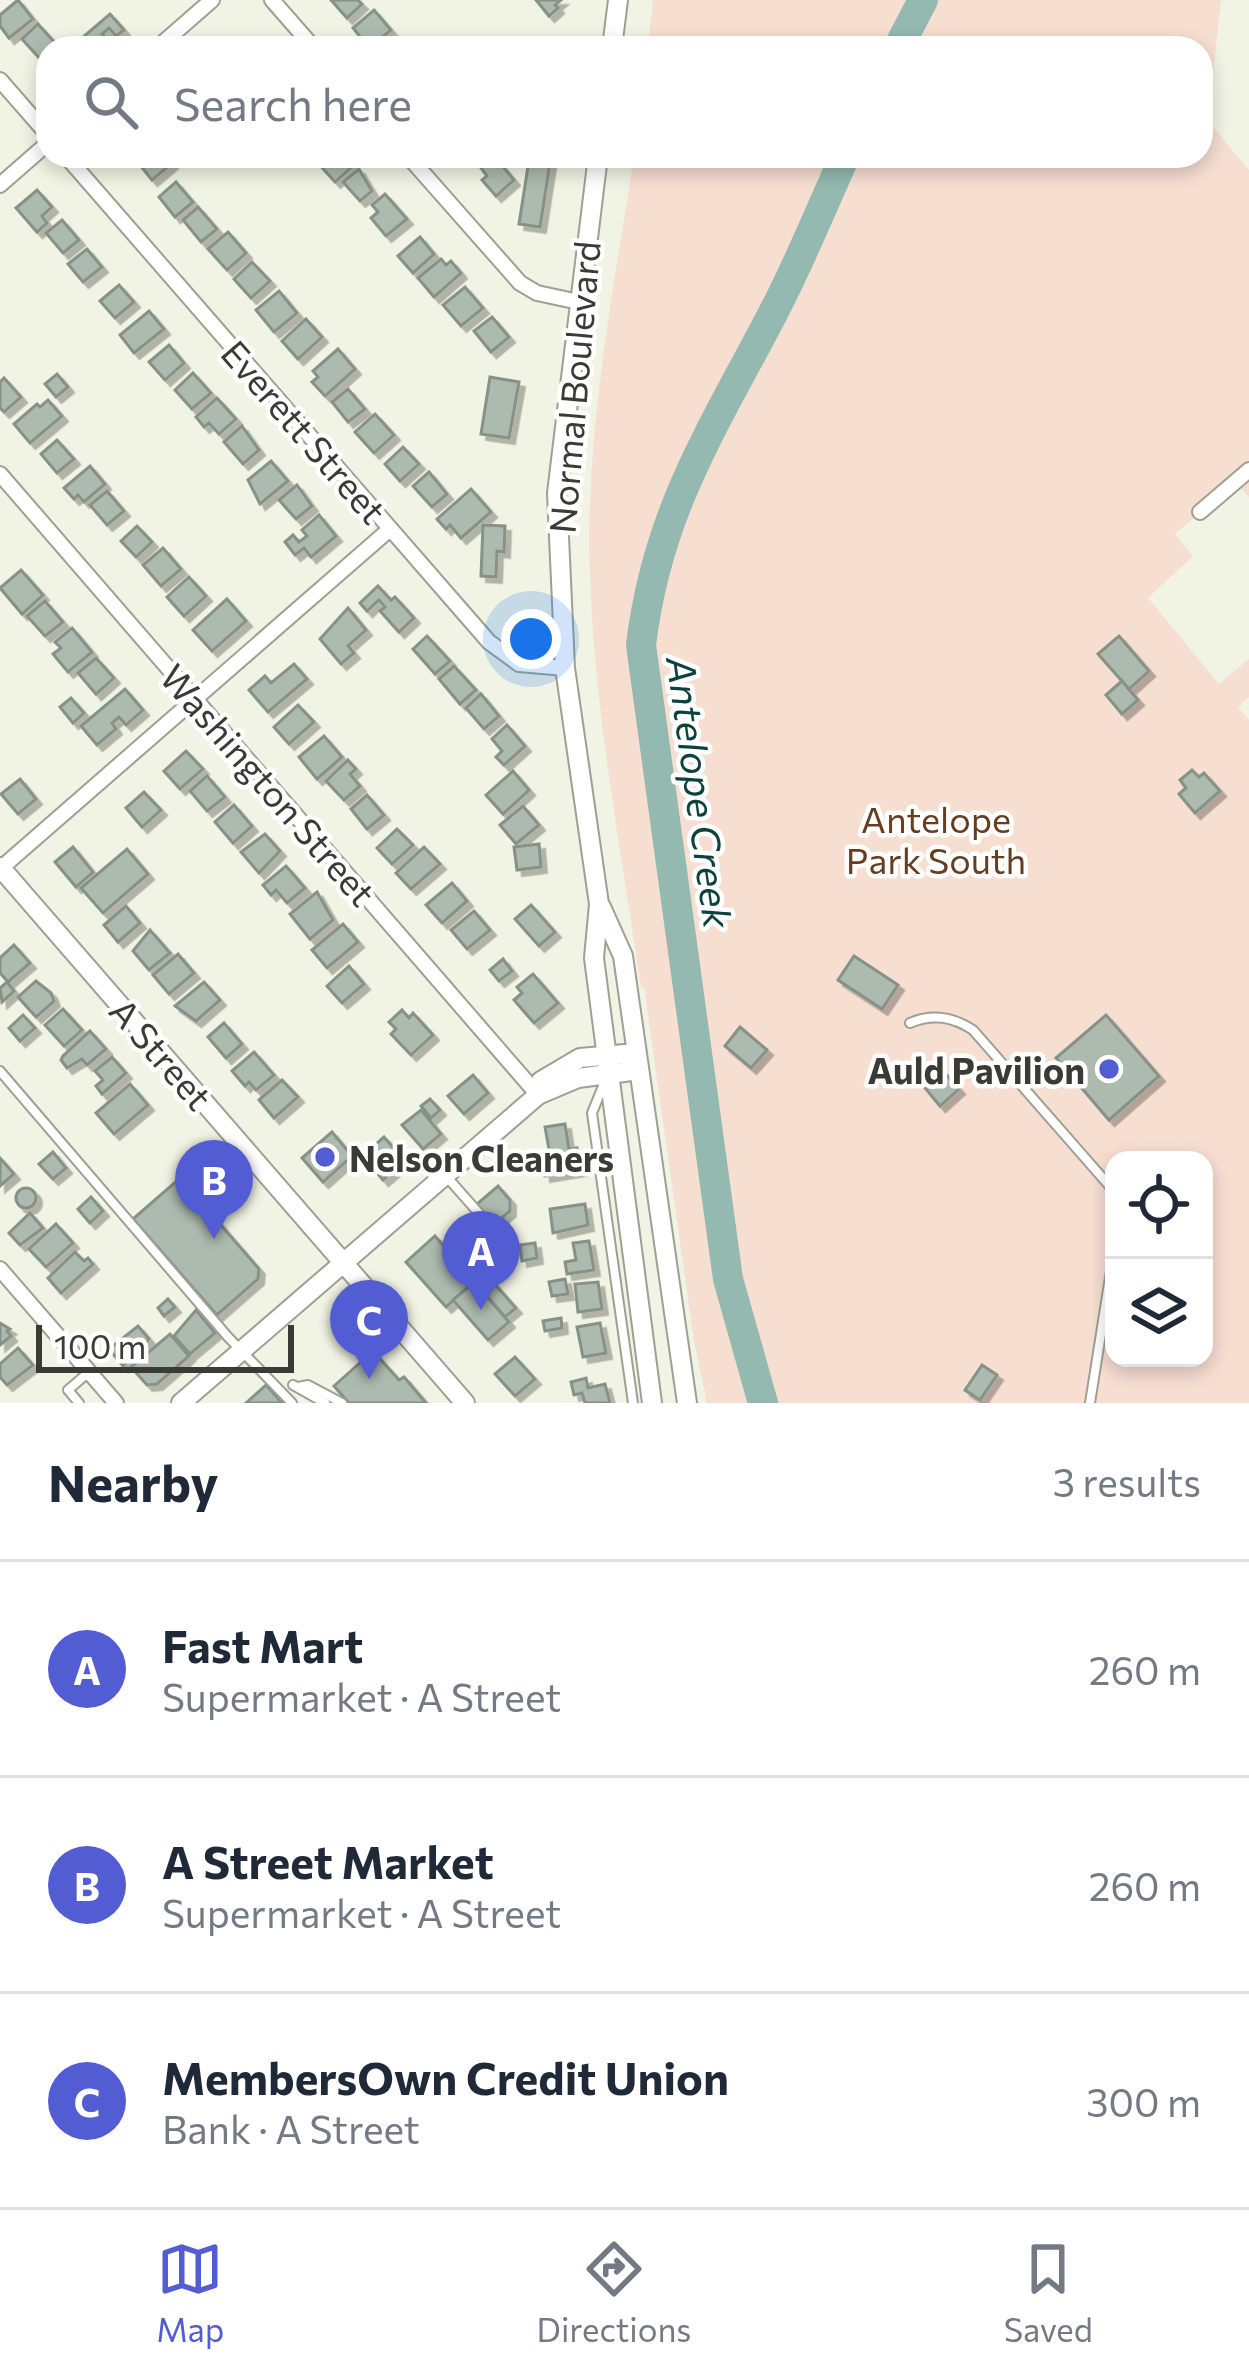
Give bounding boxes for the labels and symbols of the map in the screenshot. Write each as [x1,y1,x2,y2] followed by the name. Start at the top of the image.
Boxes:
[538,239,608,535] street label: Normal Boulevard
[214,330,396,532] street label: Everett Street
[501,609,561,669] your location
[658,652,744,932] water label: Antelope Creek
[152,654,386,914] street label: Washington Street
[846,796,1026,881] park label: Antelope Park South
[102,988,222,1118] street label: A Street
[868,1047,1085,1091] place label: Auld Pavilion
[1096,1056,1122,1082] marker: Auld Pavilion
[349,1135,614,1179] place label: Nelson Cleaners
[175,1140,253,1239] pin: B
[312,1144,338,1170] marker: Nelson Cleaners
[442,1211,520,1310] pin: A
[330,1280,408,1379] pin: C
[36,1319,294,1372] scale bar

